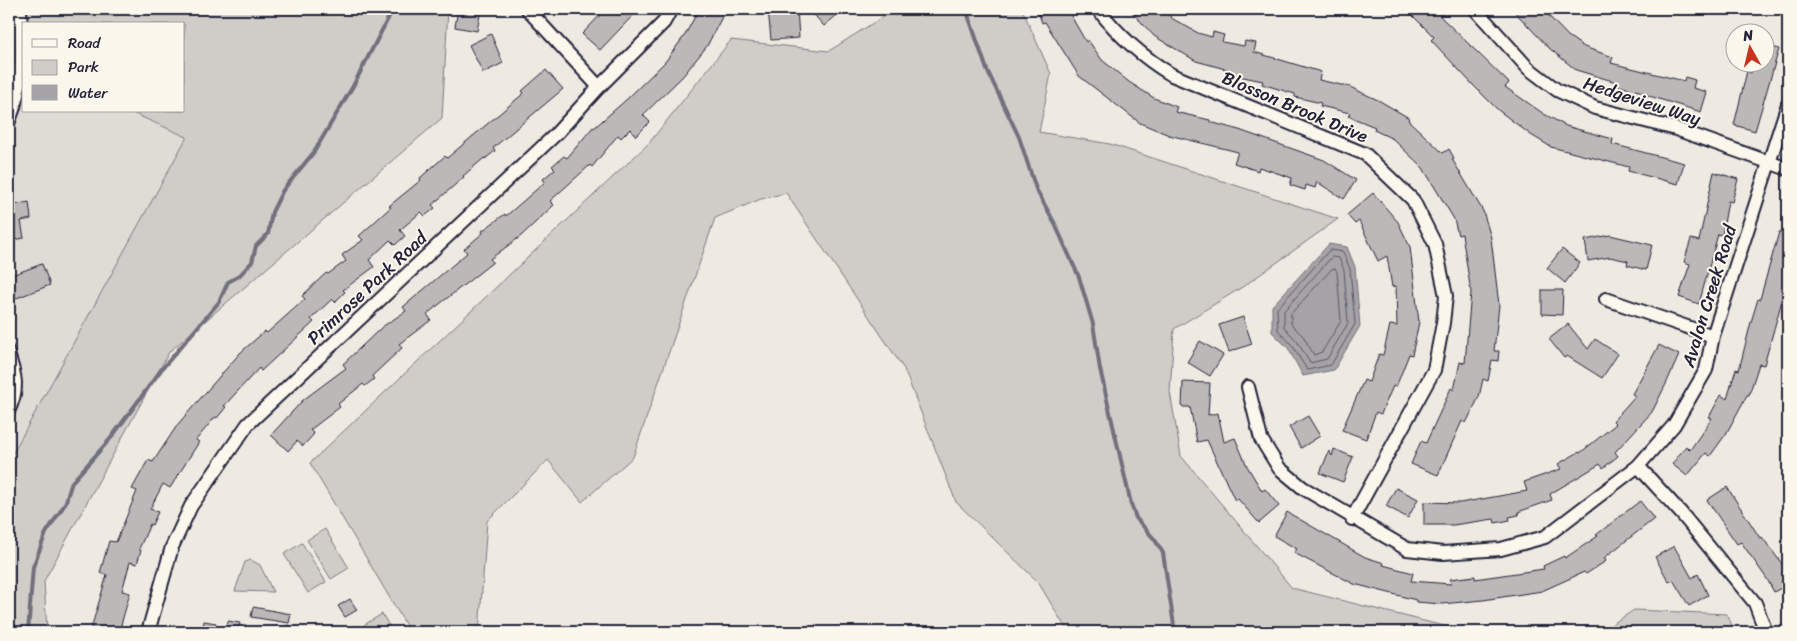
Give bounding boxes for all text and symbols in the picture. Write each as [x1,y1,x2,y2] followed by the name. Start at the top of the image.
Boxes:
[22,22,185,112] legend
[1724,22,1774,72] north arrow
[1741,23,1755,49] text: N
[68,30,101,56] text: Road
[68,54,99,80] text: Park
[1217,62,1373,152] street label: Blosson Brook Drive
[1579,67,1705,135] street label: Hedgeview Way
[68,80,108,106] text: Water
[1672,219,1746,372] street label: Avalon Creek Road
[299,222,436,353] street label: Primrose Park Road

